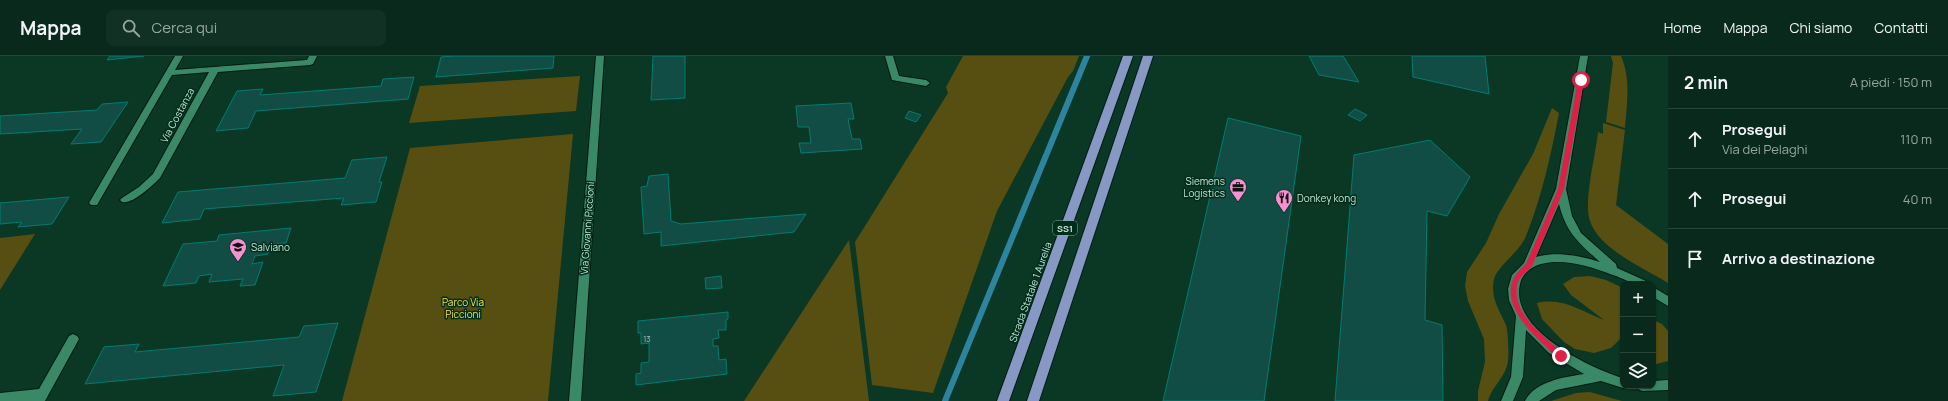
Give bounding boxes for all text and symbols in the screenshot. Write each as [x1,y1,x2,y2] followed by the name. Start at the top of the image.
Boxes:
[106,10,386,46] search box
[20,15,82,41] text: Mappa
[120,17,142,39] icon: search
[152,17,217,38] text: Cerca qui
[1664,18,1702,37] text: Home
[1724,18,1767,37] text: Mappa
[1789,18,1852,37] text: Chi siamo
[1874,18,1928,37] text: Contatti
[1572,71,1590,89] route start
[1684,71,1728,94] text: 2 min
[1850,73,1932,91] text: A piedi · 150 m
[157,85,197,145] street label: Via Costanza
[1722,119,1786,140] text: Prosegui
[1684,128,1706,150] icon: ahead
[1900,130,1932,148] text: 110 m
[1722,140,1808,158] text: Via dei Pelaghi
[1183,174,1225,200] place label: Siemens Logistics
[1228,177,1248,202] office icon: Siemens Logistics
[577,181,597,275] street label: Via Giovanni Piccioni
[1274,188,1294,213] restaurant icon: Donkey kong
[1684,188,1706,210] icon: ahead
[1722,188,1786,209] text: Prosegui
[1903,190,1932,208] text: 40 m
[1297,191,1356,205] place label: Donkey kong
[1053,221,1077,235] road number: SS1
[228,237,248,262] school or university icon: Salviano
[251,240,290,254] place label: Salviano
[1005,240,1055,344] street label: Strada Statale 1 Aurelia
[1684,248,1706,270] icon: arrive
[1722,248,1875,269] text: Arrivo a destinazione
[1620,281,1656,389] map controls
[1620,281,1656,317] button: +
[442,295,484,321] park label: Parco Via Piccioni
[1620,317,1656,353] button: −
[643,333,651,344] house number: 13
[1552,347,1570,365] route end
[1620,353,1656,389] button: layers

